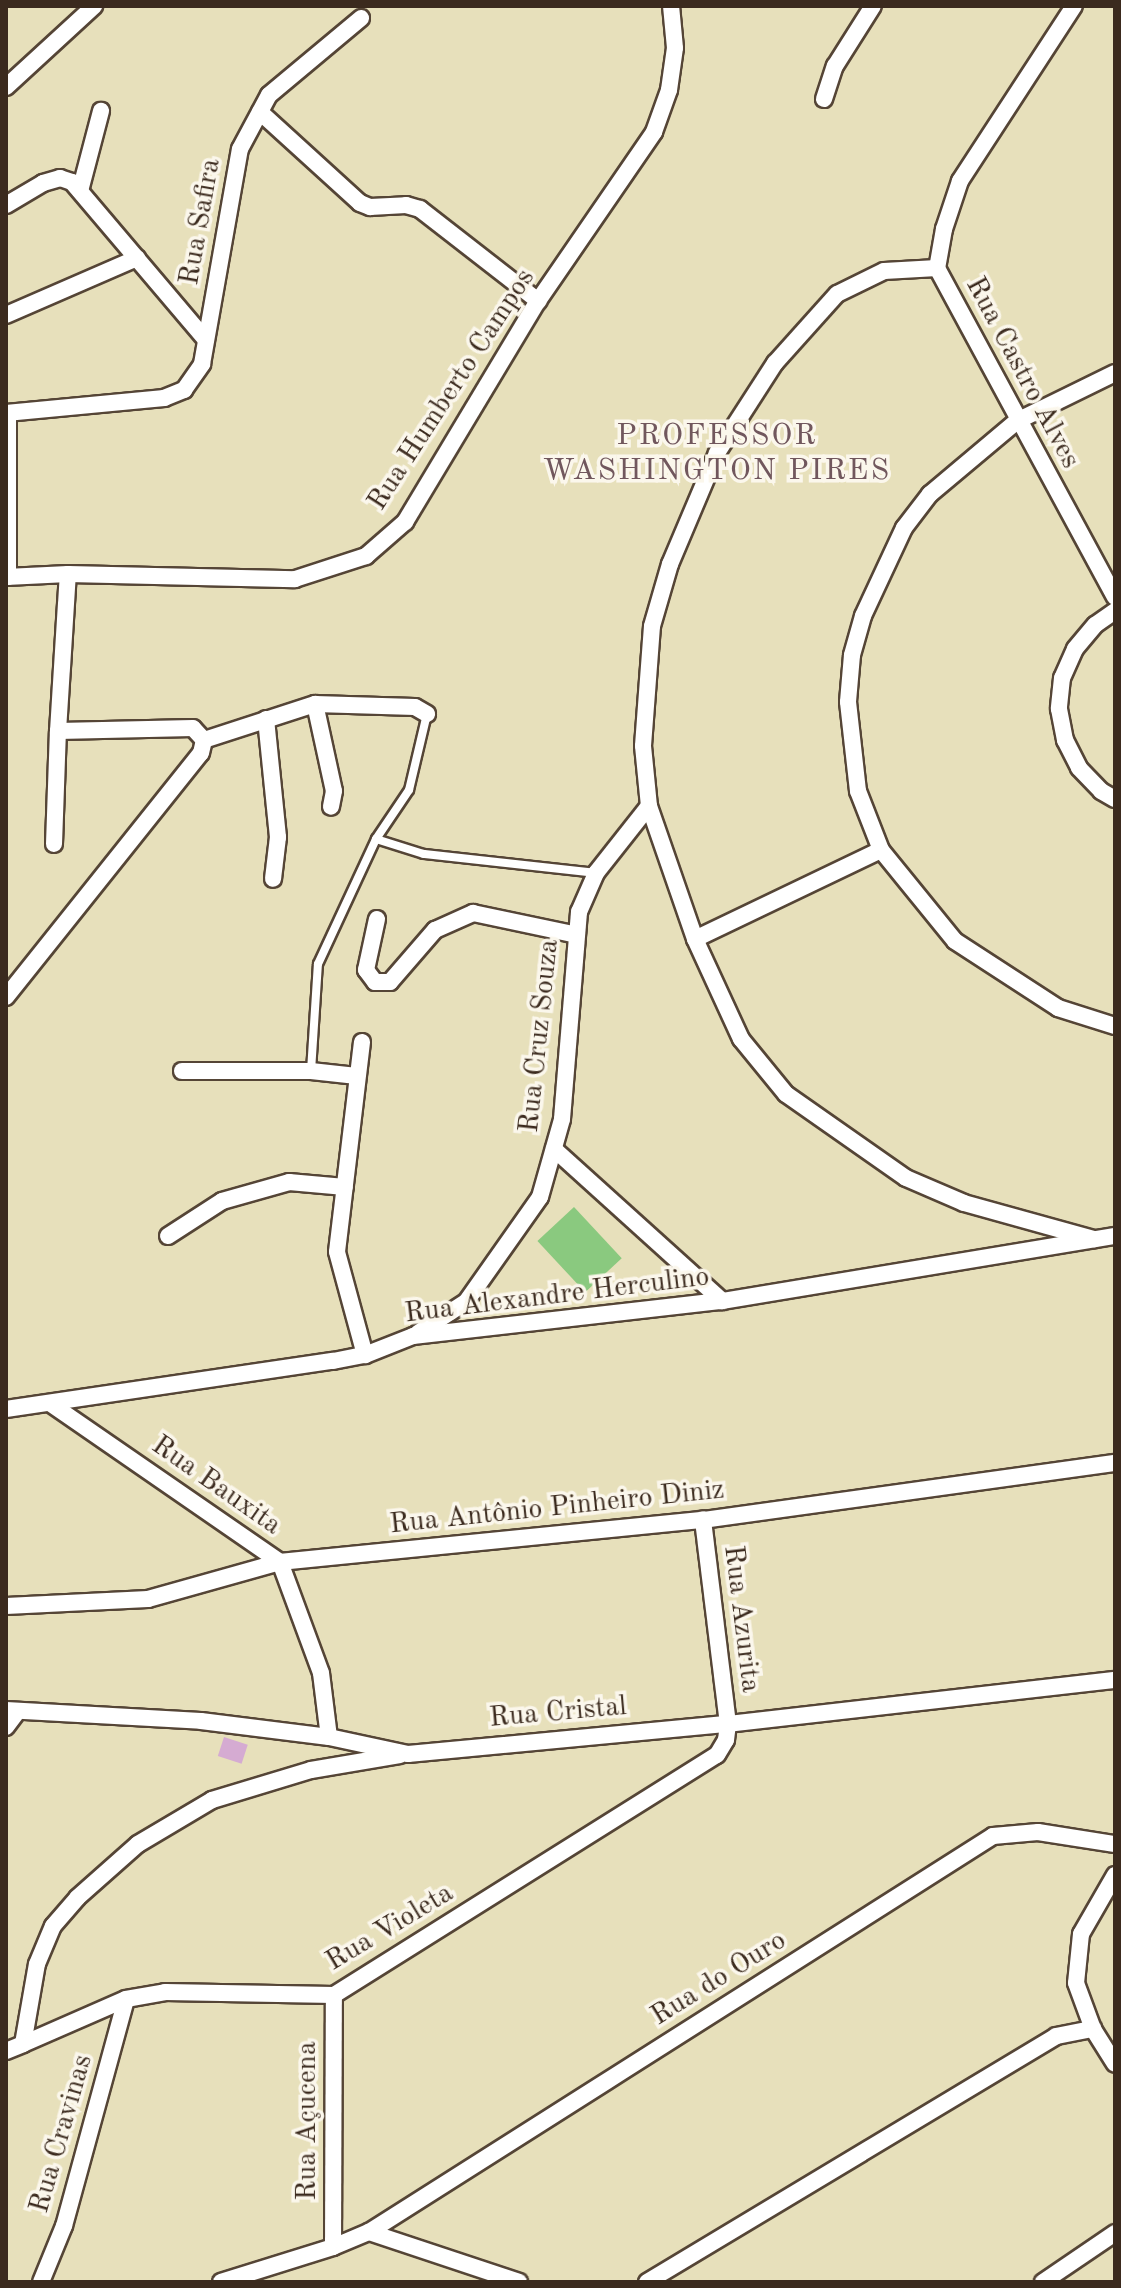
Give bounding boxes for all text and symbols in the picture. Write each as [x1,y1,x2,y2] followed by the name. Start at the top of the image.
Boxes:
[173,156,229,288] street label: Rua Safira
[361,263,543,517] street label: Rua Humberto Campos
[957,272,1087,474] street label: Rua Castro Alves
[543,418,891,488] district label: PROFESSOR WASHINGTON PIRES
[513,938,567,1134] street label: Rua Cruz Souza
[403,1261,711,1331] street label: Rua Alexandre Herculino
[145,1429,287,1543] street label: Rua Bauxita
[388,1474,726,1542] street label: Rua Antônio Pinheiro Diniz
[715,1544,767,1694] street label: Rua Azurita
[488,1690,628,1736] street label: Rua Cristal
[320,1877,460,1979] street label: Rua Violeta
[645,1924,793,2034] street label: Rua do Ouro
[291,2041,325,2201] street label: Rua Açucena
[23,2051,101,2217] street label: Rua Cravinas

